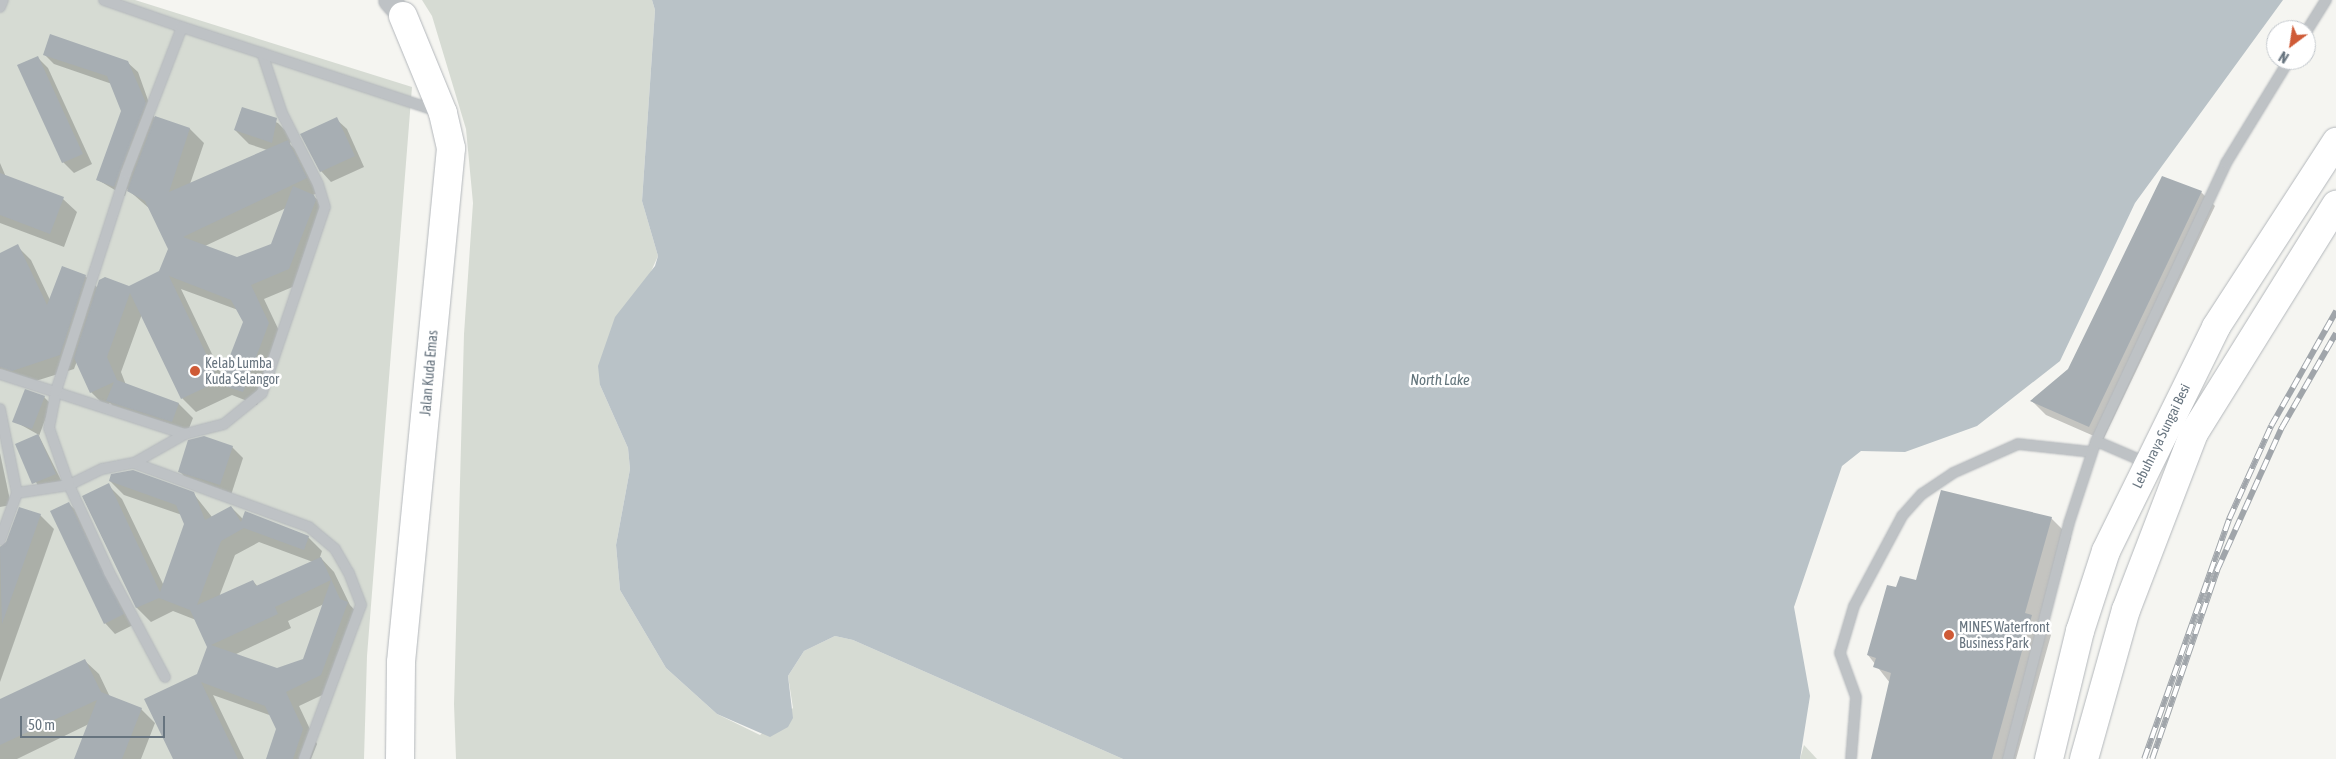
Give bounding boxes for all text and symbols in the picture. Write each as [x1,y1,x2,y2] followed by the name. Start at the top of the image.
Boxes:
[2266,20,2316,70] north arrow
[2276,48,2291,66] text: N
[417,329,441,417] street label: Jalan Kuda Emas
[205,355,279,388] place label: Kelab Lumba Kuda Selangor
[189,365,201,377] marker: Kelab Lumba Kuda Selangor
[1410,371,1470,389] water label: North Lake
[2128,381,2194,491] street label: Lebuhraya Sungai Besi
[1959,619,2050,652] place label: MINES Waterfront Business Park
[1943,629,1955,641] marker: MINES Waterfront Business Park
[22,706,168,738] scale bar
[28,716,55,733] text: 50 m

